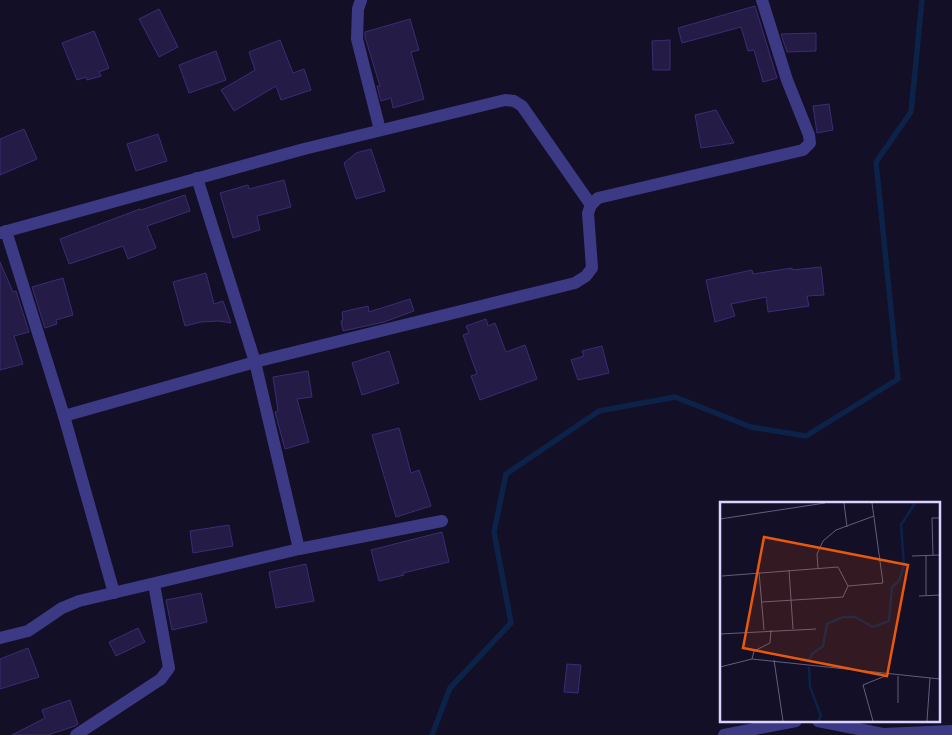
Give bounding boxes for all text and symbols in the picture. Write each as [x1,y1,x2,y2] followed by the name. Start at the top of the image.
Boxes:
[720,502,940,722] inset map

